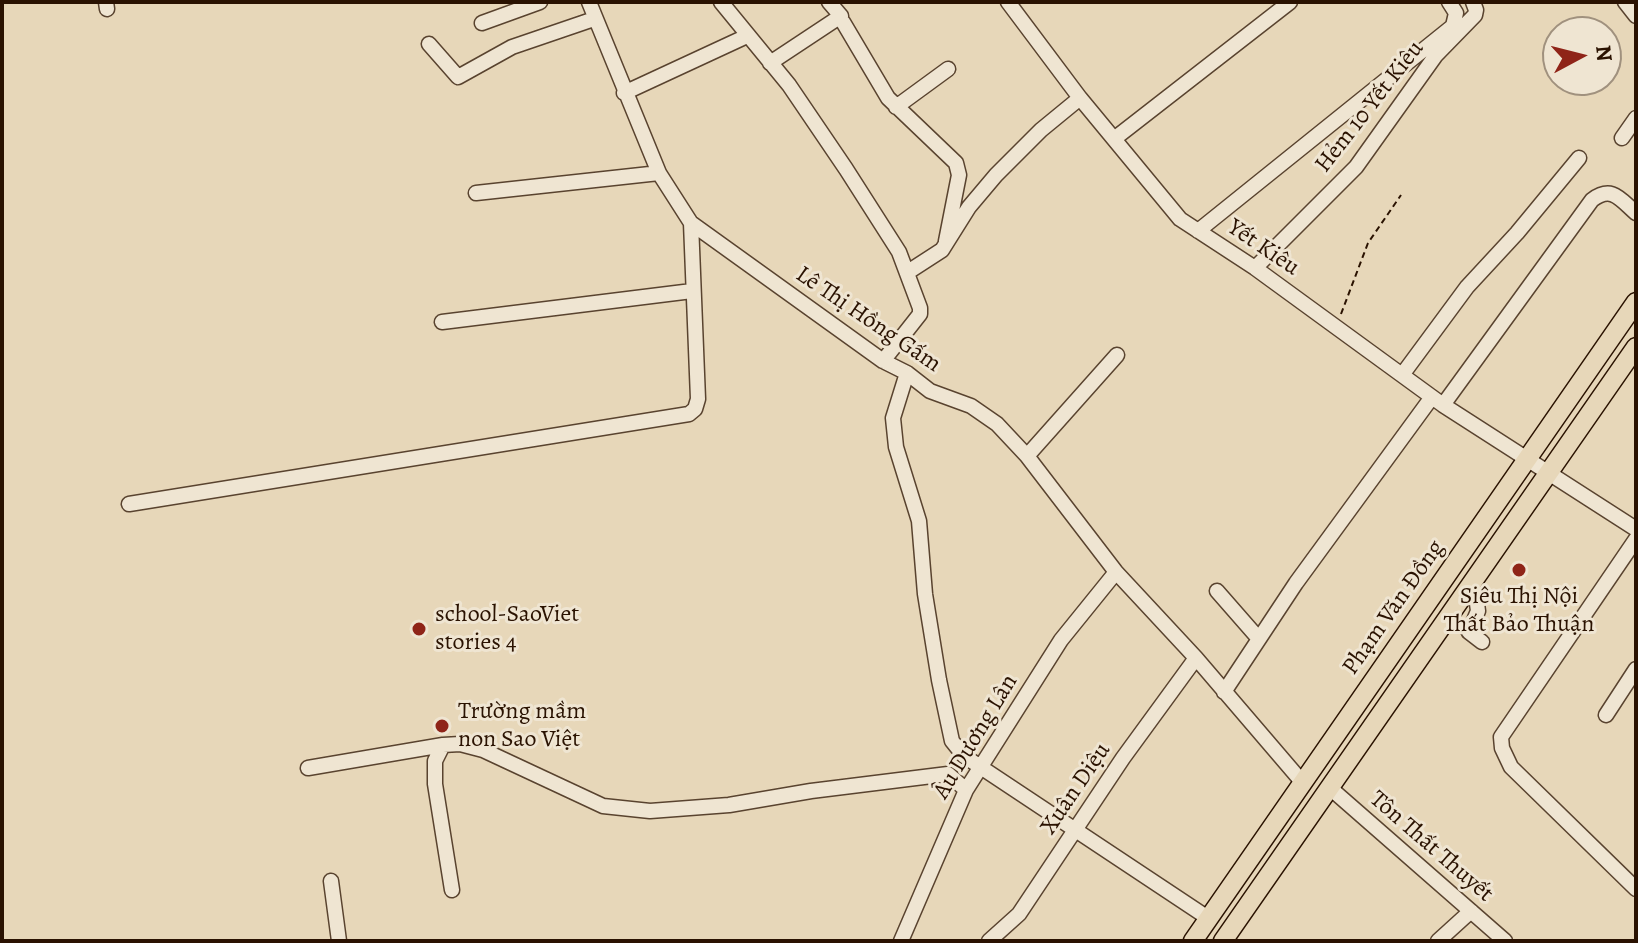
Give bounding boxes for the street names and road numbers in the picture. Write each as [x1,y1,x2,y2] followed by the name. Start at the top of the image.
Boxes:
[1309,35,1431,179] street label: Hẻm 10 Yết Kiêu
[1221,213,1305,283] street label: Yết Kiêu
[790,261,946,379] street label: Lê Thị Hồng Gấm
[1337,535,1451,681] street label: Phạm Văn Đồng
[928,669,1024,805] street label: Âu Dương Lân
[1035,738,1117,840] street label: Xuân Diệu
[1363,785,1499,909] street label: Tôn Thất Thuyết

